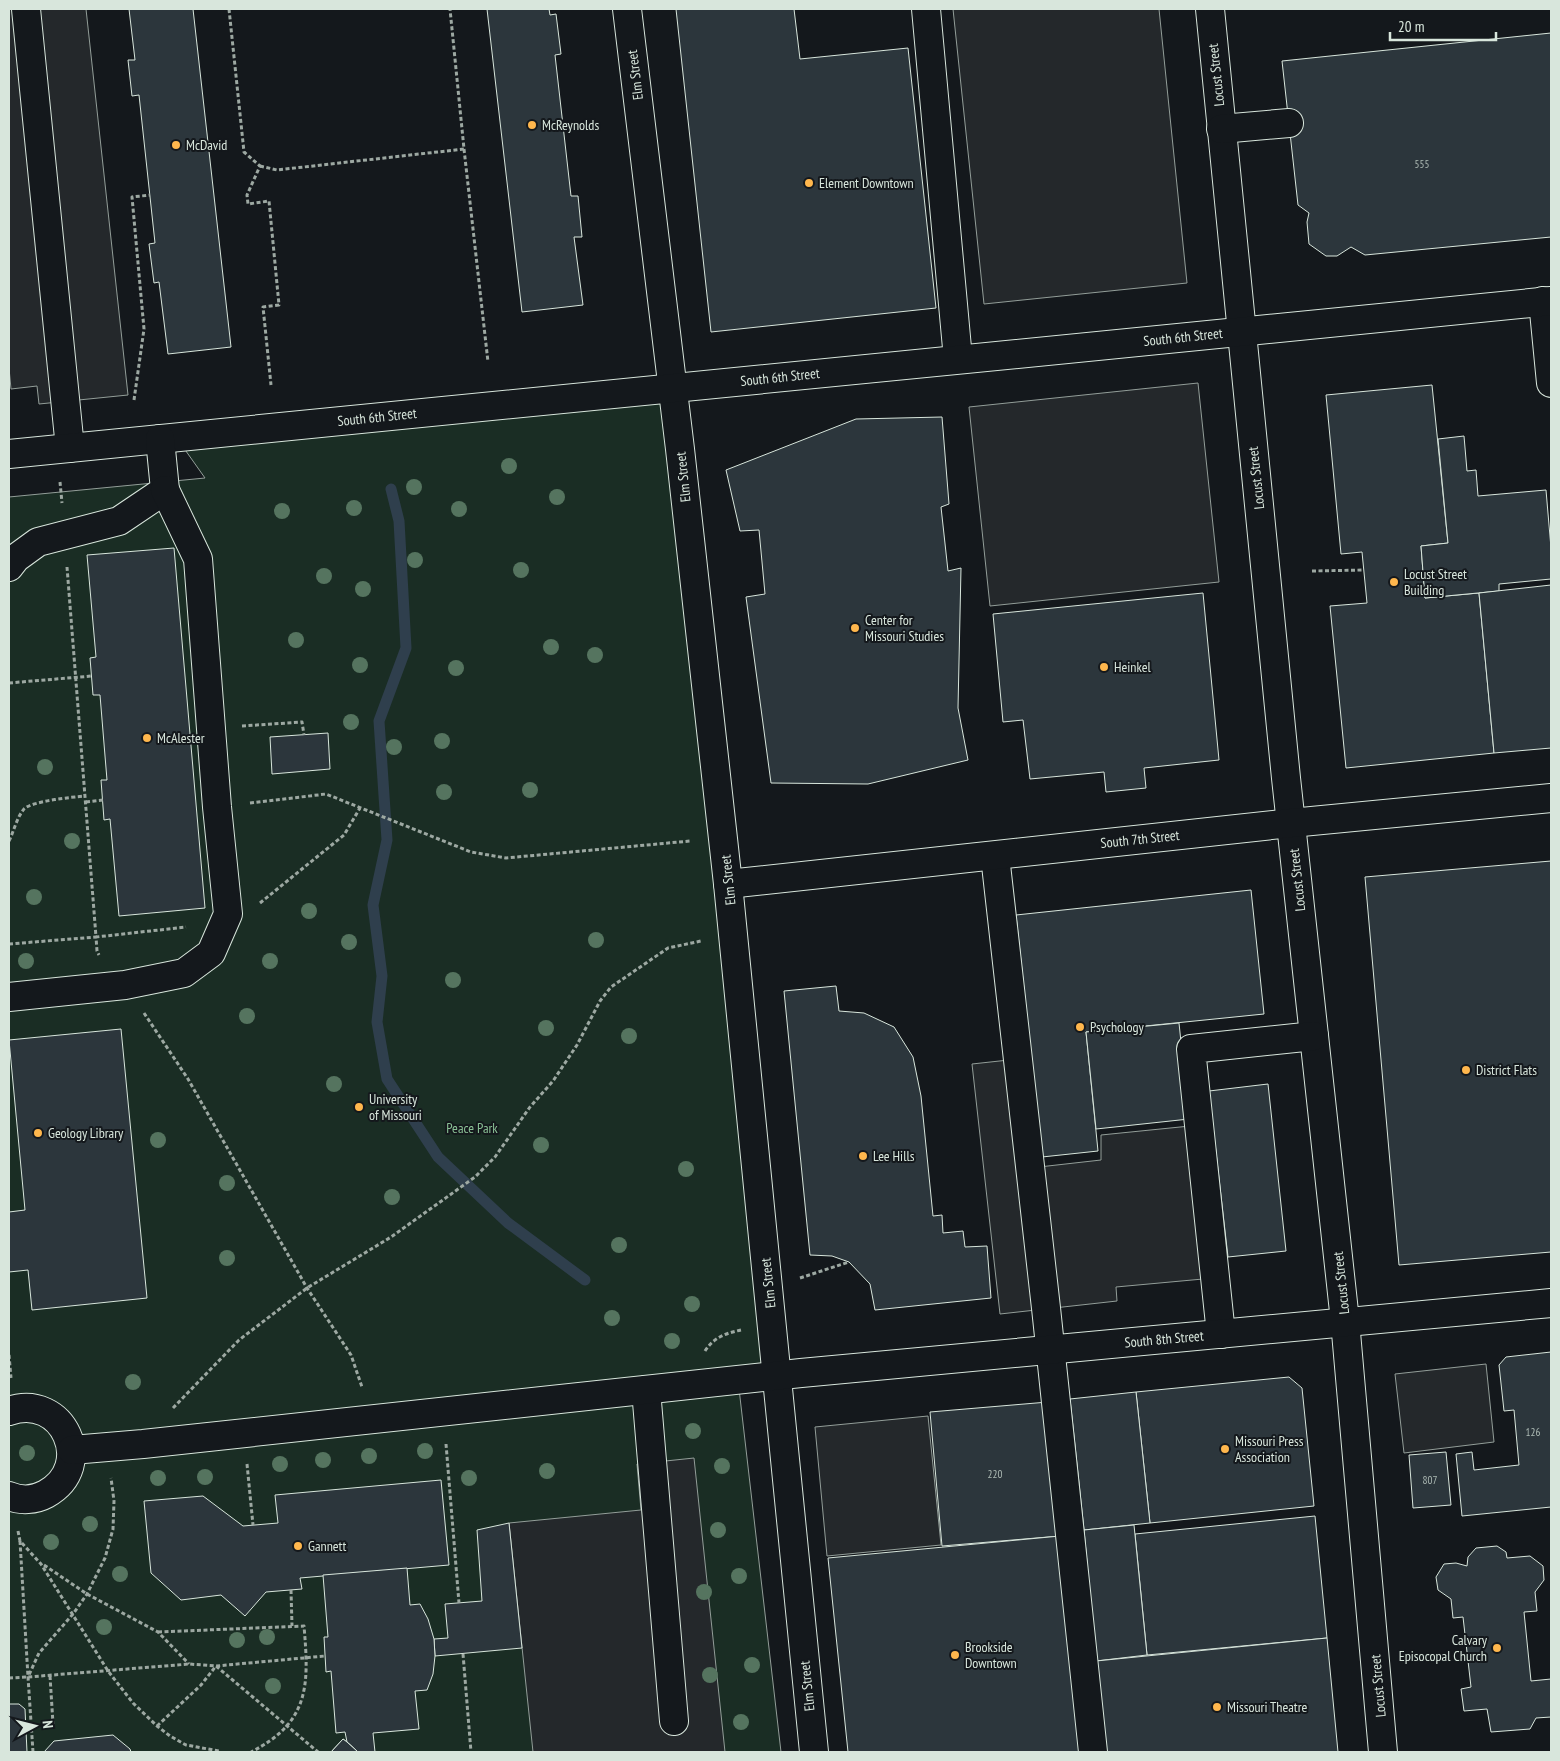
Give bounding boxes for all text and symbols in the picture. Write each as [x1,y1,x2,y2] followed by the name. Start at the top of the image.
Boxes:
[1390,10,1496,42] scale bar
[1398,17,1424,36] text: 20 m
[1204,43,1228,107] street label: Locust Street
[623,49,647,101] street label: Elm Street
[542,116,599,134] place label: McReynolds
[526,119,538,131] marker: McReynolds
[186,136,227,154] place label: McDavid
[170,139,182,151] marker: McDavid
[1415,157,1429,171] house number: 555
[819,174,914,192] place label: Element Downtown
[803,177,815,189] marker: Element Downtown
[1143,324,1224,350] street label: South 6th Street
[740,364,821,390] street label: South 6th Street
[337,404,418,430] street label: South 6th Street
[1244,446,1268,510] street label: Locust Street
[671,451,695,503] street label: Elm Street
[1404,565,1467,599] place label: Locust Street Building
[1388,576,1400,588] marker: Locust Street Building
[865,611,944,645] place label: Center for Missouri Studies
[849,622,861,634] marker: Center for Missouri Studies
[1114,658,1152,676] place label: Heinkel
[1098,661,1110,673] marker: Heinkel
[157,729,205,747] place label: McAlester
[141,732,153,744] marker: McAlester
[1100,826,1180,852] street label: South 7th Street
[1285,848,1309,912] street label: Locust Street
[716,854,740,906] street label: Elm Street
[1090,1018,1144,1036] place label: Psychology
[1074,1021,1086,1033] marker: Psychology
[1476,1061,1537,1079] place label: District Flats
[1460,1064,1472,1076] marker: District Flats
[369,1090,422,1124] place label: University of Missouri
[353,1101,365,1113] marker: University of Missouri
[446,1119,498,1137] park label: Peace Park
[48,1124,124,1142] place label: Geology Library
[32,1127,44,1139] marker: Geology Library
[873,1147,915,1165] place label: Lee Hills
[857,1150,869,1162] marker: Lee Hills
[1329,1251,1353,1315] street label: Locust Street
[756,1257,780,1309] street label: Elm Street
[1124,1327,1204,1351] street label: South 8th Street
[1526,1425,1540,1439] house number: 126
[1235,1432,1304,1466] place label: Missouri Press Association
[1219,1443,1231,1455] marker: Missouri Press Association
[988,1467,1002,1481] house number: 220
[1423,1473,1437,1487] house number: 807
[308,1537,346,1555] place label: Gannett
[292,1540,304,1552] marker: Gannett
[1399,1631,1488,1665] place label: Calvary Episocopal Church
[965,1638,1017,1672] place label: Brookside Downtown
[1491,1642,1503,1654] marker: Calvary Episocopal Church
[949,1649,961,1661] marker: Brookside Downtown
[1366,1654,1390,1718] street label: Locust Street
[795,1660,819,1712] street label: Elm Street
[1227,1698,1308,1716] place label: Missouri Theatre
[10,1701,60,1751] north arrow
[1211,1701,1223,1713] marker: Missouri Theatre
[39,1720,57,1729] text: N

